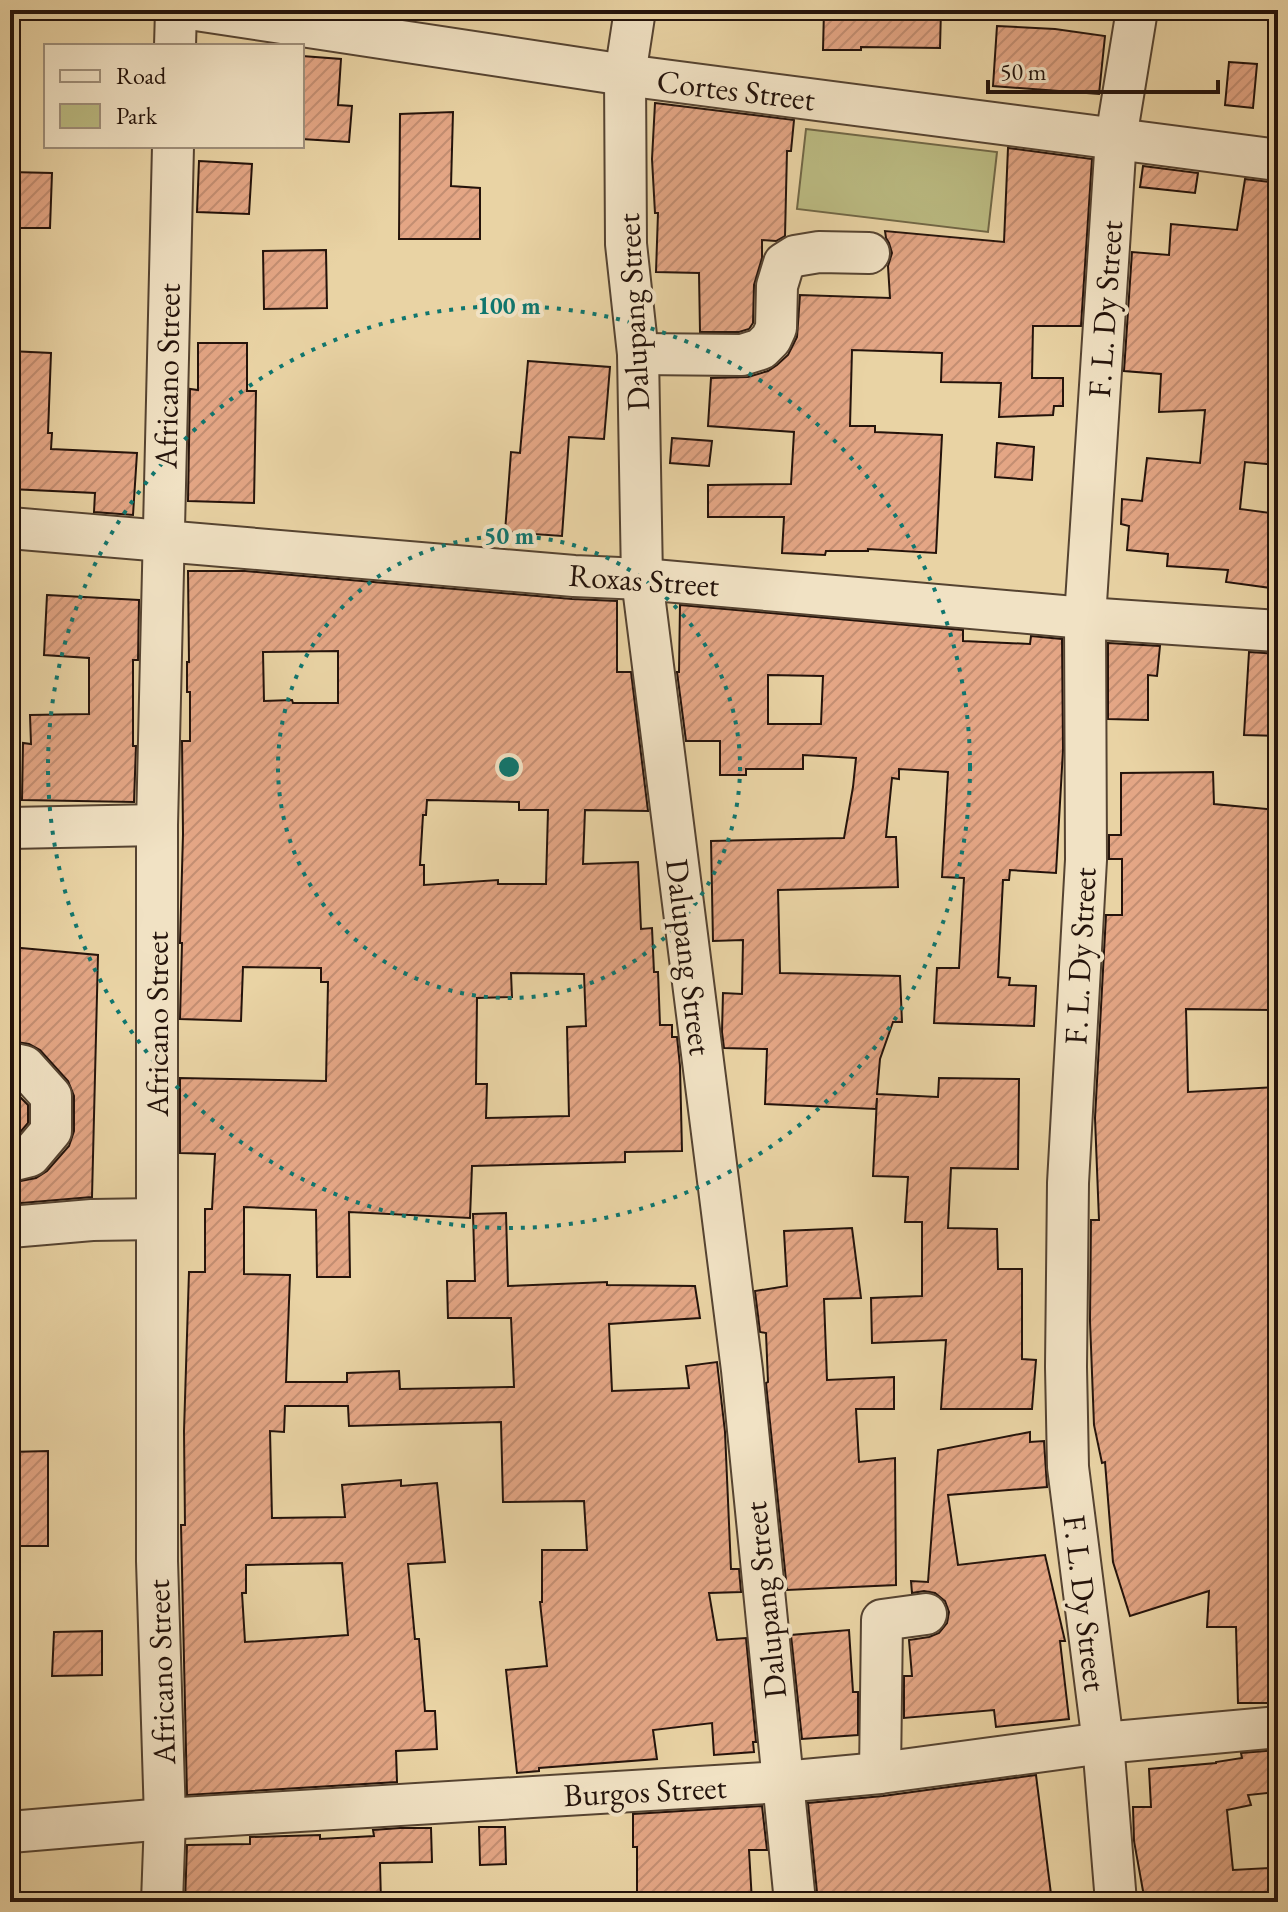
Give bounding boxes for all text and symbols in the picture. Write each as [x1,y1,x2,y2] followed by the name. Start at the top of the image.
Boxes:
[44,44,304,148] legend
[988,44,1218,94] scale bar
[1000,56,1047,87] text: 50 m
[655,59,817,121] street label: Cortes Street
[116,60,167,91] text: Road
[116,100,158,131] text: Park
[607,212,659,412] street label: Dalupang Street
[1078,219,1132,399] street label: F. L. Dy Street
[144,283,190,470] street label: Africano Street
[477,290,541,321] text: 100 m
[484,520,534,551] text: 50 m
[567,554,721,606] street label: Roxas Street
[495,753,523,781] centre of rings
[656,856,722,1058] street label: Dalupang Street
[1054,866,1106,1046] street label: F. L. Dy Street
[136,931,178,1118] street label: Africano Street
[734,1499,796,1701] street label: Dalupang Street
[1053,1512,1117,1694] street label: F. L. Dy Street
[137,1579,185,1766] street label: Africano Street
[562,1766,728,1816] street label: Burgos Street

